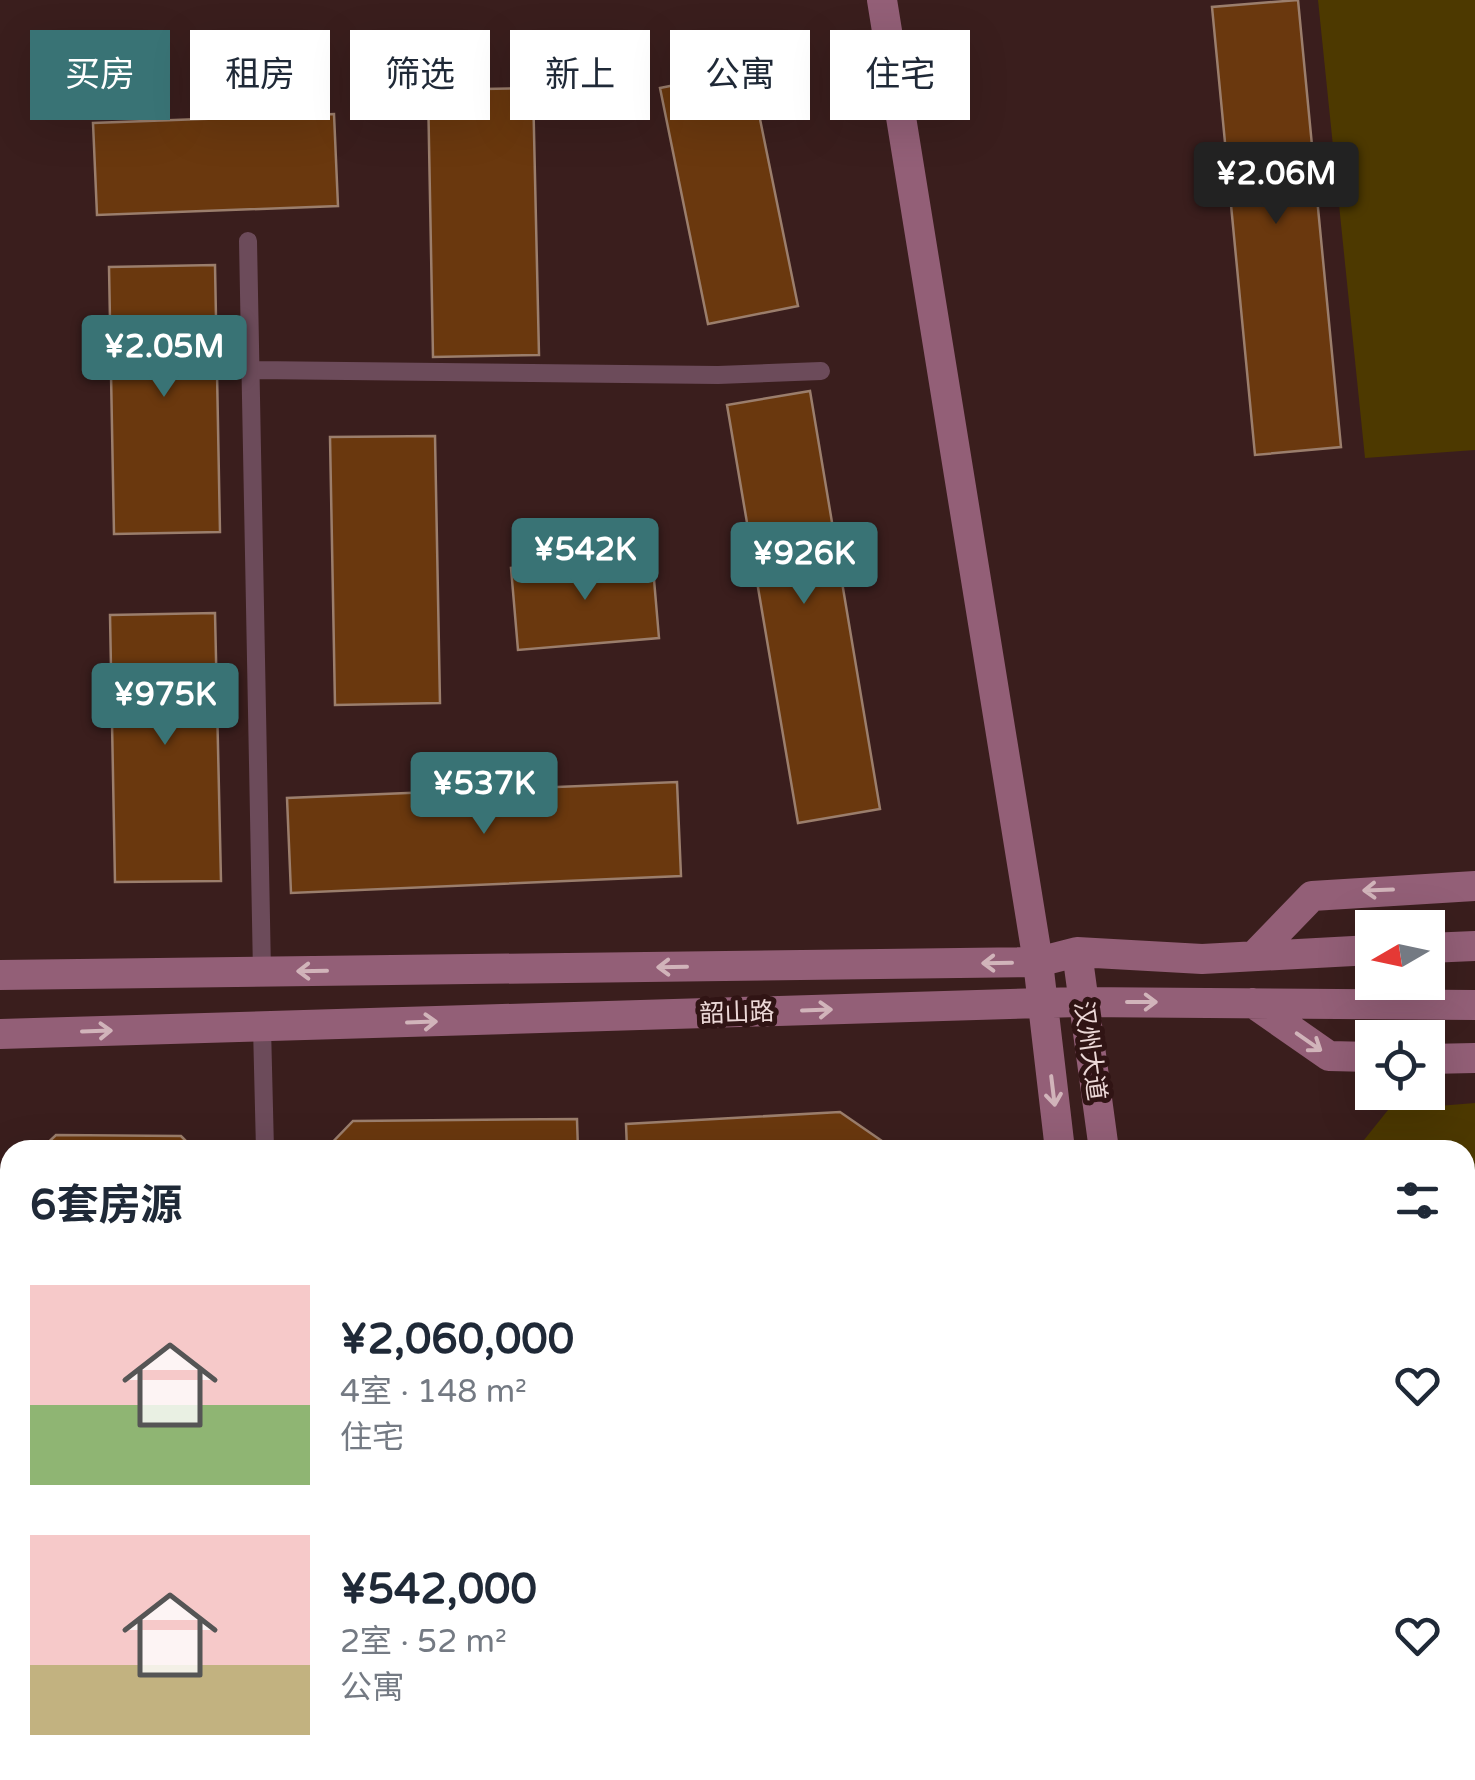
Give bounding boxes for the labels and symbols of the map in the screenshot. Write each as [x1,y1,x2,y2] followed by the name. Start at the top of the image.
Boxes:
[1195,142,1357,227] pin: ¥2.06M
[83,315,245,400] pin: ¥2.05M
[515,518,655,603] pin: ¥542K
[734,522,874,607] pin: ¥926K
[95,663,235,748] pin: ¥975K
[414,752,554,837] pin: ¥537K
[1362,881,1394,900] one-way arrow
[1355,910,1445,1000] north arrow
[981,953,1013,972] one-way arrow
[656,957,688,976] one-way arrow
[296,962,328,980] one-way arrow
[1126,992,1158,1012] one-way arrow
[699,997,775,1029] street label: 韶山路
[1068,999,1112,1103] street label: 汉州大道
[801,1001,833,1020] one-way arrow
[406,1012,438,1031] one-way arrow
[81,1022,113,1041] one-way arrow
[1294,1031,1322,1052] one-way arrow
[1044,1074,1063,1106] one-way arrow

